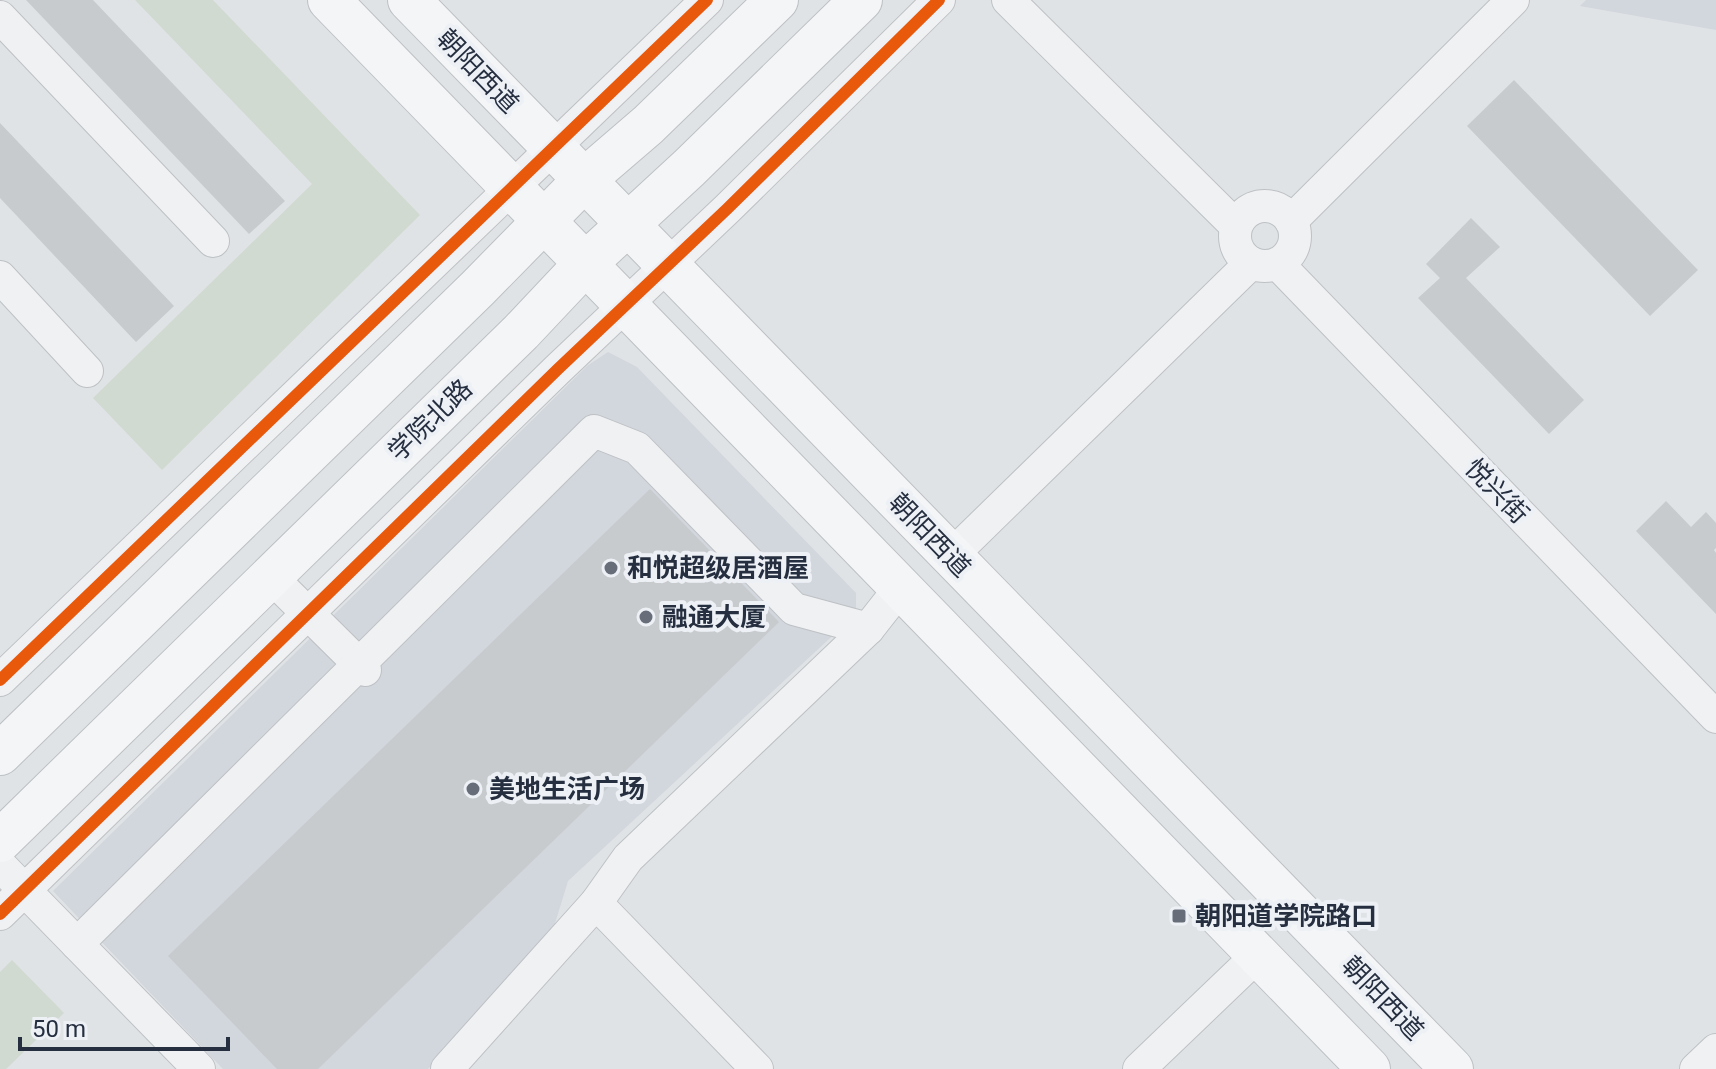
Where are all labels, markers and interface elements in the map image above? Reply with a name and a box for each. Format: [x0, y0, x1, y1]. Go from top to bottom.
street label: 朝阳西道 [431, 23, 525, 119]
street label: 学院北路 [382, 373, 478, 467]
street label: 悦兴街 [1459, 453, 1535, 529]
street label: 朝阳西道 [883, 487, 977, 583]
place label: 和悦超级居酒屋 [627, 553, 809, 583]
marker: 和悦超级居酒屋 [602, 559, 620, 577]
place label: 融通大厦 [662, 602, 766, 632]
marker: 融通大厦 [637, 608, 655, 626]
place label: 美地生活广场 [489, 774, 645, 804]
marker: 美地生活广场 [464, 780, 482, 798]
place label: 朝阳道学院路口 [1195, 901, 1377, 931]
marker: 朝阳道学院路口 [1170, 907, 1188, 925]
street label: 朝阳西道 [1336, 950, 1430, 1046]
scale bar [20, 1001, 228, 1051]
text: 50 m [32, 1015, 86, 1043]

